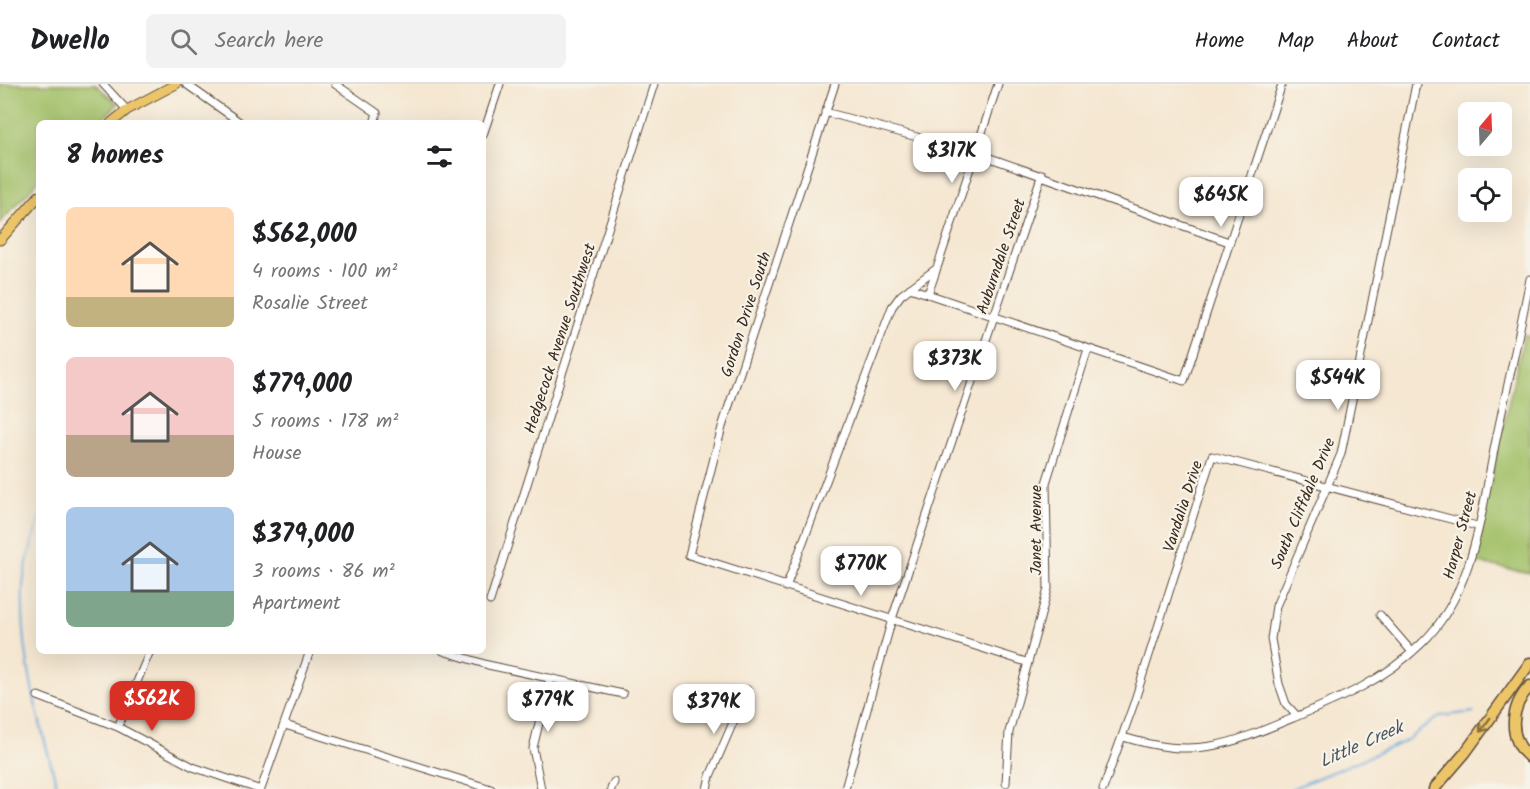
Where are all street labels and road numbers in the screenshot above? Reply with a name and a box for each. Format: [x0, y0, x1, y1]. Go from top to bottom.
street label: Auburndale Street [970, 194, 1033, 318]
street label: Hedgecock Avenue Southwest [518, 239, 603, 437]
street label: Gordon Drive South [714, 249, 778, 380]
street label: South Cliffdale Drive [1264, 434, 1342, 573]
street label: Vandalia Drive [1157, 457, 1210, 556]
street label: Janet Avenue [1024, 485, 1049, 575]
street label: Harper Street [1437, 488, 1484, 582]

